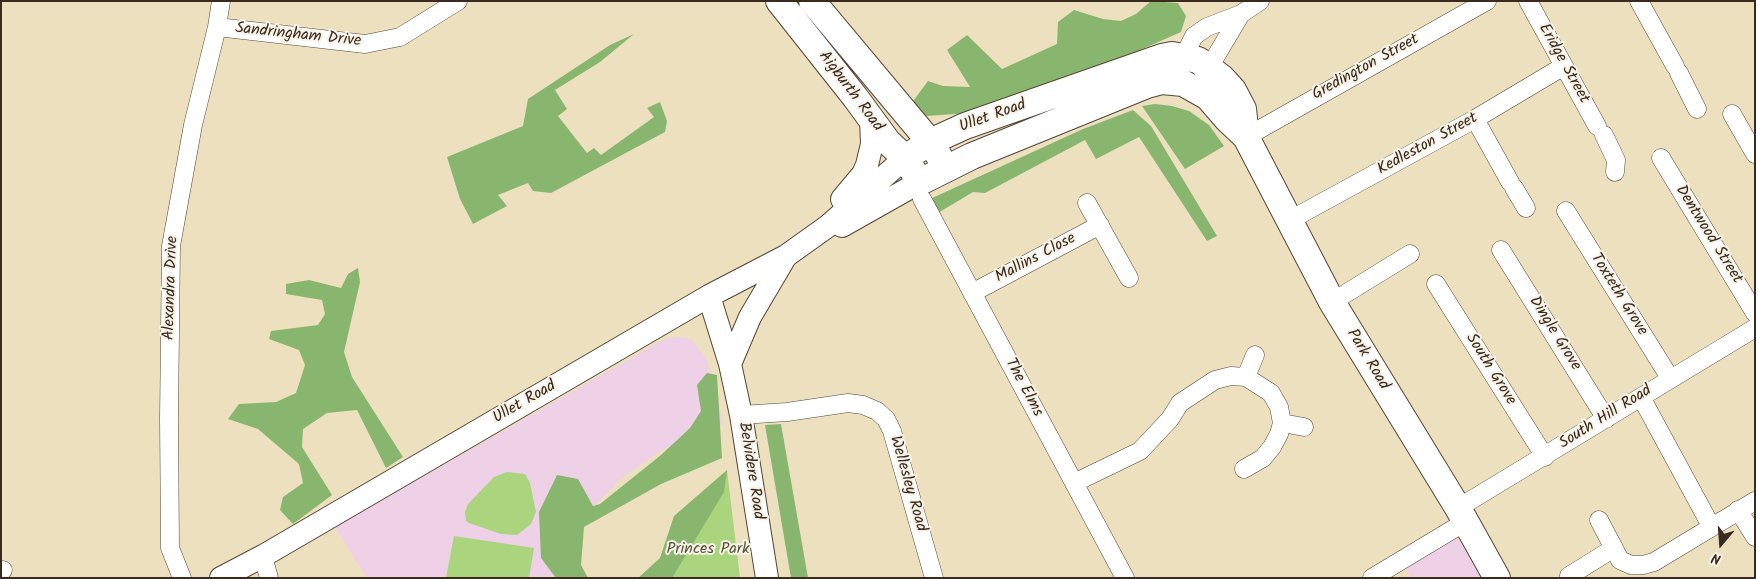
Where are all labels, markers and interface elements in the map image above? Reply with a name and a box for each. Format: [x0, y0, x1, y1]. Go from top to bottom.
street label: Sandringham Drive [234, 20, 362, 52]
street label: Eridge Street [1533, 21, 1593, 107]
street label: Gredington Street [1309, 31, 1423, 105]
street label: Aigburth Road [814, 48, 886, 136]
street label: Ullet Road [957, 96, 1029, 138]
street label: Kedleston Street [1375, 110, 1481, 180]
street label: Dentwood Street [1670, 182, 1746, 288]
street label: Mallins Close [993, 230, 1079, 288]
street label: Alexandra Drive [161, 236, 183, 340]
street label: Toxteth Grove [1585, 250, 1651, 340]
street label: Dingle Grove [1524, 293, 1584, 375]
street label: Park Road [1341, 326, 1393, 394]
street label: South Grove [1460, 331, 1520, 409]
street label: The Elms [1000, 355, 1046, 421]
street label: Ullet Road [490, 377, 560, 429]
street label: South Hill Road [1556, 382, 1656, 454]
street label: Belvidere Road [733, 421, 767, 521]
street label: Wellesley Road [884, 434, 930, 534]
north arrow [1696, 519, 1746, 569]
park label: Princes Park [667, 540, 749, 560]
text: N [1709, 546, 1724, 570]

